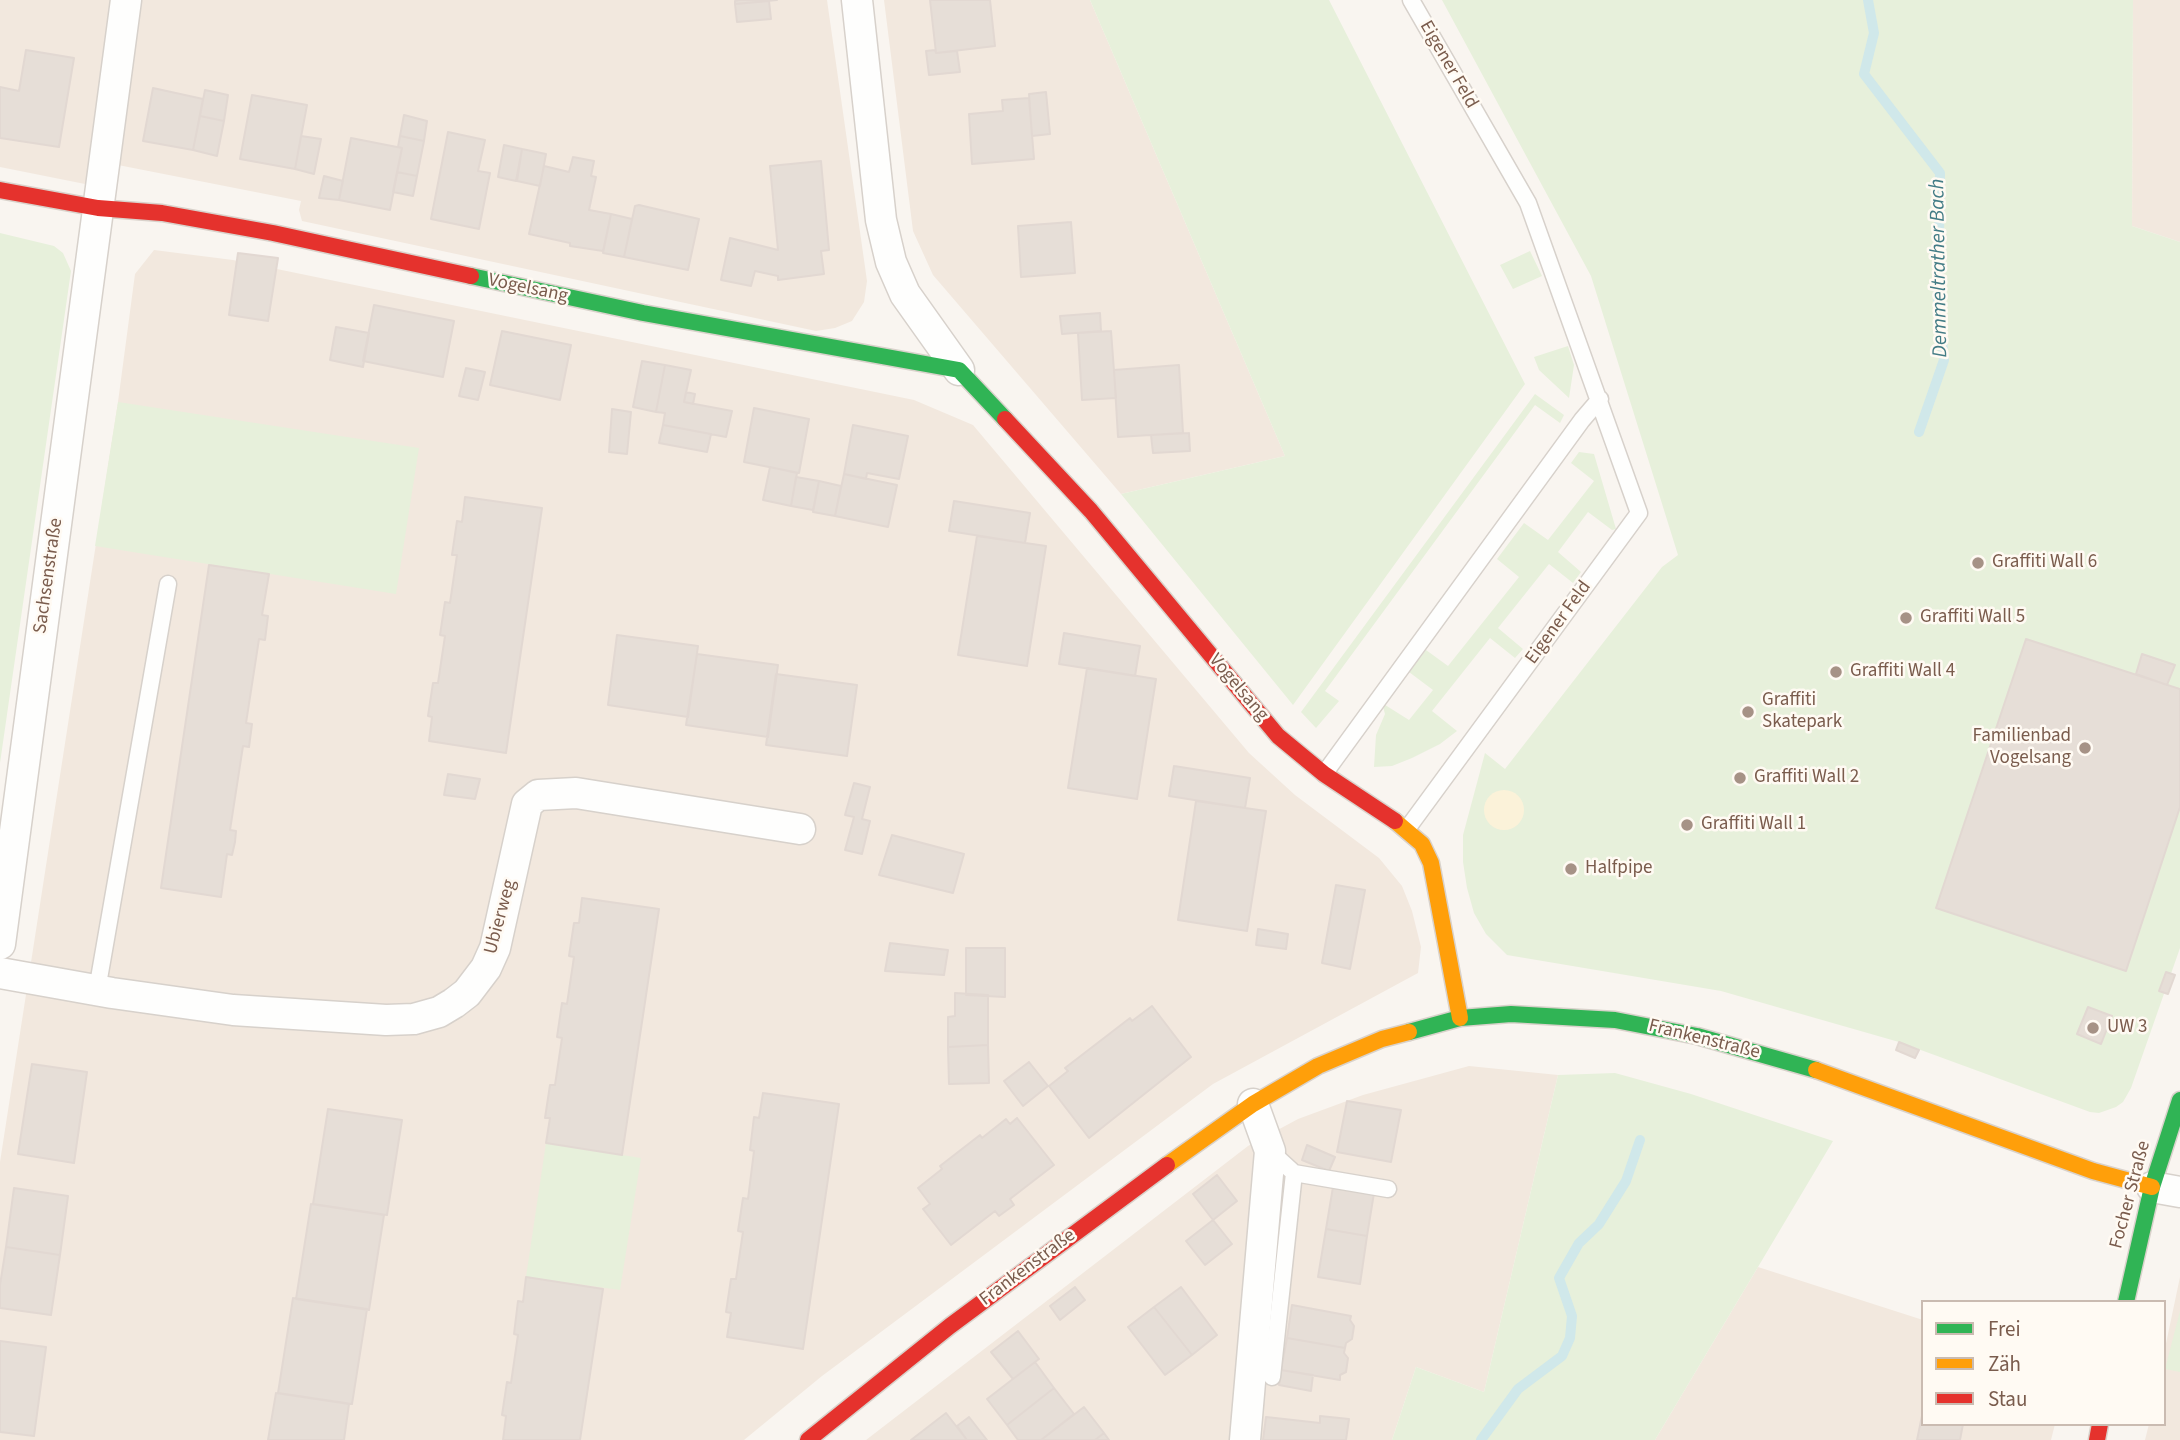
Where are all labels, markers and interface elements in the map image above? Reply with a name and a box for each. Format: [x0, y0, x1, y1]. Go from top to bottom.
street label: Eigener Feld [1414, 17, 1482, 113]
water label: Demmeltrather Bach [1926, 178, 1954, 358]
street label: Vogelsang [486, 269, 570, 309]
street label: Sachsenstraße [30, 517, 68, 635]
place label: Graffiti Wall 6 [1992, 552, 2097, 574]
marker: Graffiti Wall 6 [1970, 555, 1986, 571]
street label: Eigener Feld [1521, 577, 1597, 669]
place label: Graffiti Wall 5 [1920, 607, 2025, 629]
marker: Graffiti Wall 5 [1898, 610, 1914, 626]
street label: Vogelsang [1203, 650, 1273, 726]
place label: Graffiti Wall 4 [1850, 661, 1955, 683]
marker: Graffiti Wall 4 [1828, 664, 1844, 680]
place label: Graffiti Skatepark [1762, 690, 1842, 734]
marker: Graffiti Skatepark [1740, 704, 1756, 720]
place label: Familienbad Vogelsang [1973, 726, 2071, 770]
marker: Familienbad Vogelsang [2077, 740, 2093, 756]
place label: Graffiti Wall 2 [1754, 767, 1859, 789]
marker: Graffiti Wall 2 [1732, 770, 1748, 786]
place label: Graffiti Wall 1 [1701, 814, 1806, 836]
marker: Graffiti Wall 1 [1679, 817, 1695, 833]
place label: Halfpipe [1585, 858, 1653, 880]
marker: Halfpipe [1563, 861, 1579, 877]
street label: Ubierweg [480, 877, 522, 957]
street label: Frankenstraße [1646, 1015, 1762, 1065]
place label: UW 3 [2107, 1017, 2147, 1039]
marker: UW 3 [2085, 1020, 2101, 1036]
street label: Focher Straße [2106, 1139, 2156, 1251]
street label: Frankenstraße [976, 1225, 1080, 1311]
legend [1921, 1300, 2166, 1426]
text: Frei [1988, 1314, 2021, 1344]
text: Zäh [1988, 1349, 2021, 1379]
text: Stau [1988, 1384, 2027, 1414]

